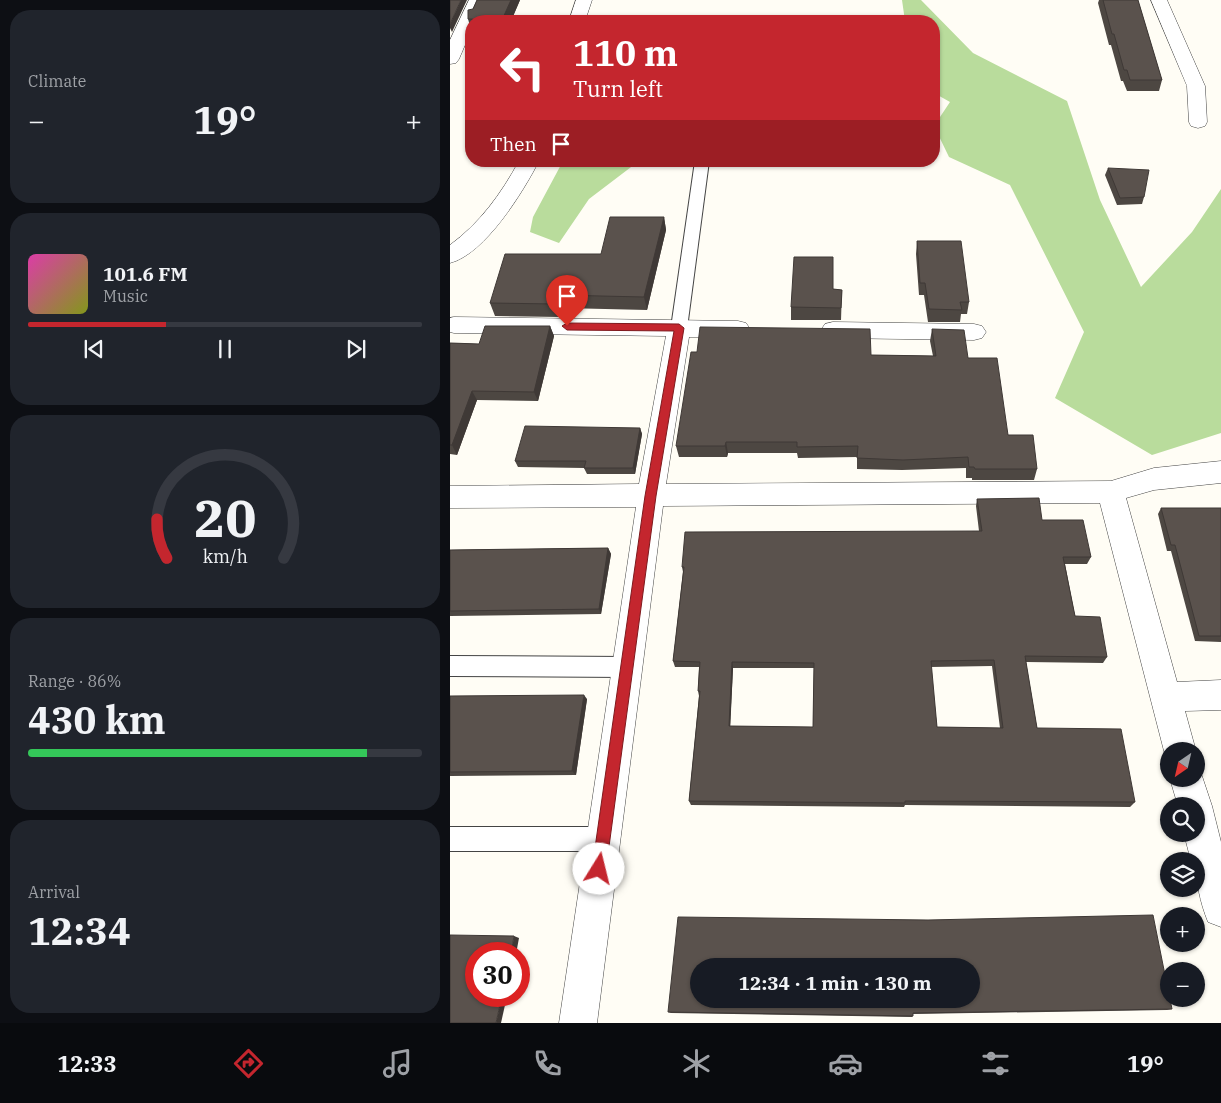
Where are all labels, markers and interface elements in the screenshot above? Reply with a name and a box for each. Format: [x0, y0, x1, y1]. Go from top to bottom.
text: 110 m [573, 30, 678, 76]
icon: left [490, 35, 555, 100]
text: Climate [28, 71, 86, 91]
text: Turn left [573, 74, 663, 103]
text: 19° [193, 95, 257, 144]
text: − [28, 102, 45, 139]
text: + [405, 102, 422, 139]
icon: arrive [547, 130, 575, 158]
text: Then [490, 132, 537, 156]
text: 101.6 FM [103, 262, 188, 286]
pin [546, 275, 588, 326]
icon: arrive [553, 282, 581, 310]
text: Music [103, 286, 148, 306]
icon: previous [80, 335, 108, 363]
icon: pause [211, 335, 239, 363]
icon: next [342, 335, 370, 363]
text: 20 [194, 484, 256, 551]
text: km/h [202, 545, 248, 568]
text: Range · 86% [28, 671, 121, 691]
text: 430 km [28, 695, 166, 744]
north arrow [1160, 742, 1205, 788]
map controls [1160, 742, 1205, 1007]
button: search [1160, 797, 1205, 842]
position arrow [572, 842, 624, 894]
button: layers [1160, 852, 1205, 897]
text: Arrival [28, 882, 80, 902]
text: 12:34 [28, 906, 131, 955]
button: + [1160, 907, 1205, 952]
speed limit sign: 30 [465, 942, 530, 1007]
button: − [1160, 962, 1205, 1007]
text: 12:34 · 1 min · 130 m [739, 971, 931, 995]
icon: directions [231, 1046, 266, 1081]
icon: music [380, 1046, 415, 1081]
icon: phone [530, 1046, 565, 1081]
icon: climate [679, 1046, 714, 1081]
icon: car [828, 1046, 863, 1081]
icon: filters [978, 1046, 1013, 1081]
text: 12:33 [57, 1049, 117, 1078]
text: 19° [1127, 1049, 1164, 1078]

